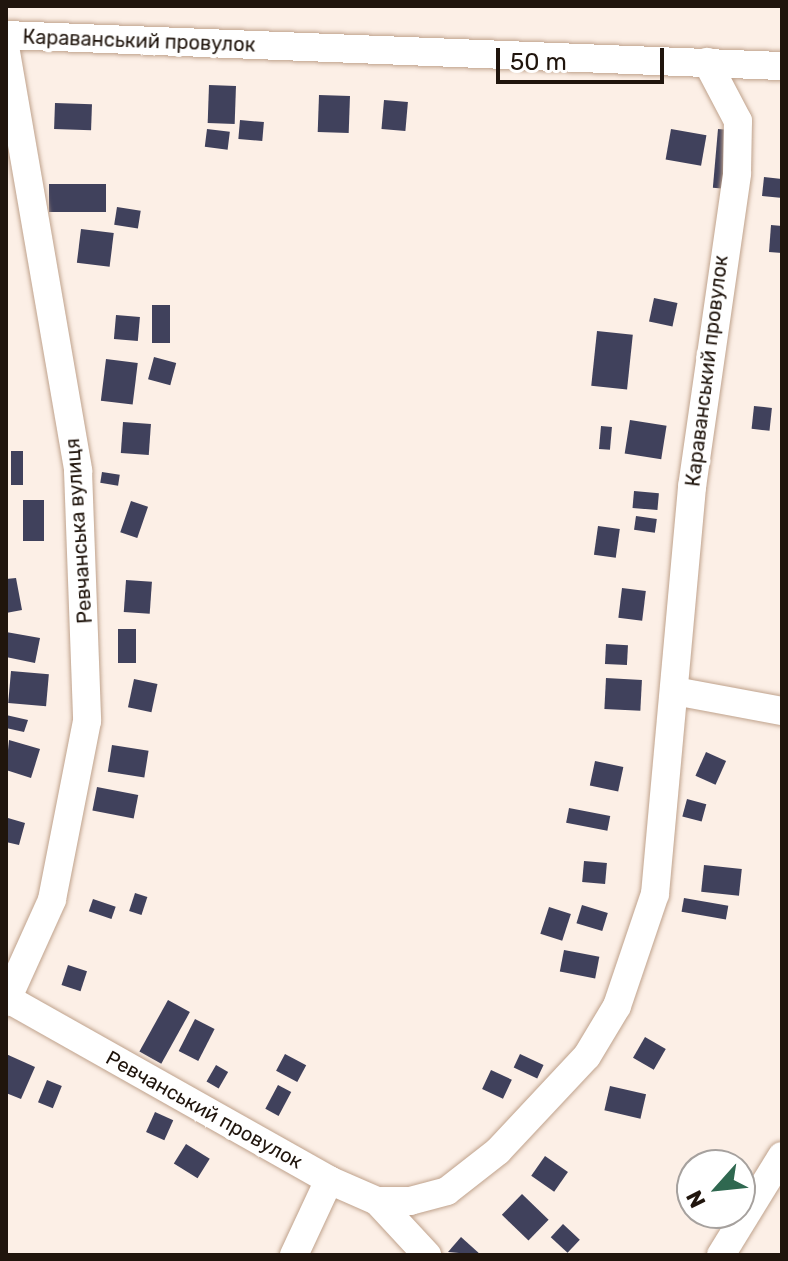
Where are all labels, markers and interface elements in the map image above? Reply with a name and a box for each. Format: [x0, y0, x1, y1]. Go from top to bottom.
street label: Караванський провулок [22, 25, 256, 57]
scale bar [500, 32, 668, 82]
text: 50 m [510, 48, 567, 76]
street label: Караванський провулок [681, 254, 733, 488]
street label: Ревчанська вулиця [61, 437, 97, 625]
street label: Ревчанський провулок [101, 1046, 307, 1174]
north arrow [676, 1149, 756, 1229]
text: N [680, 1186, 712, 1212]

